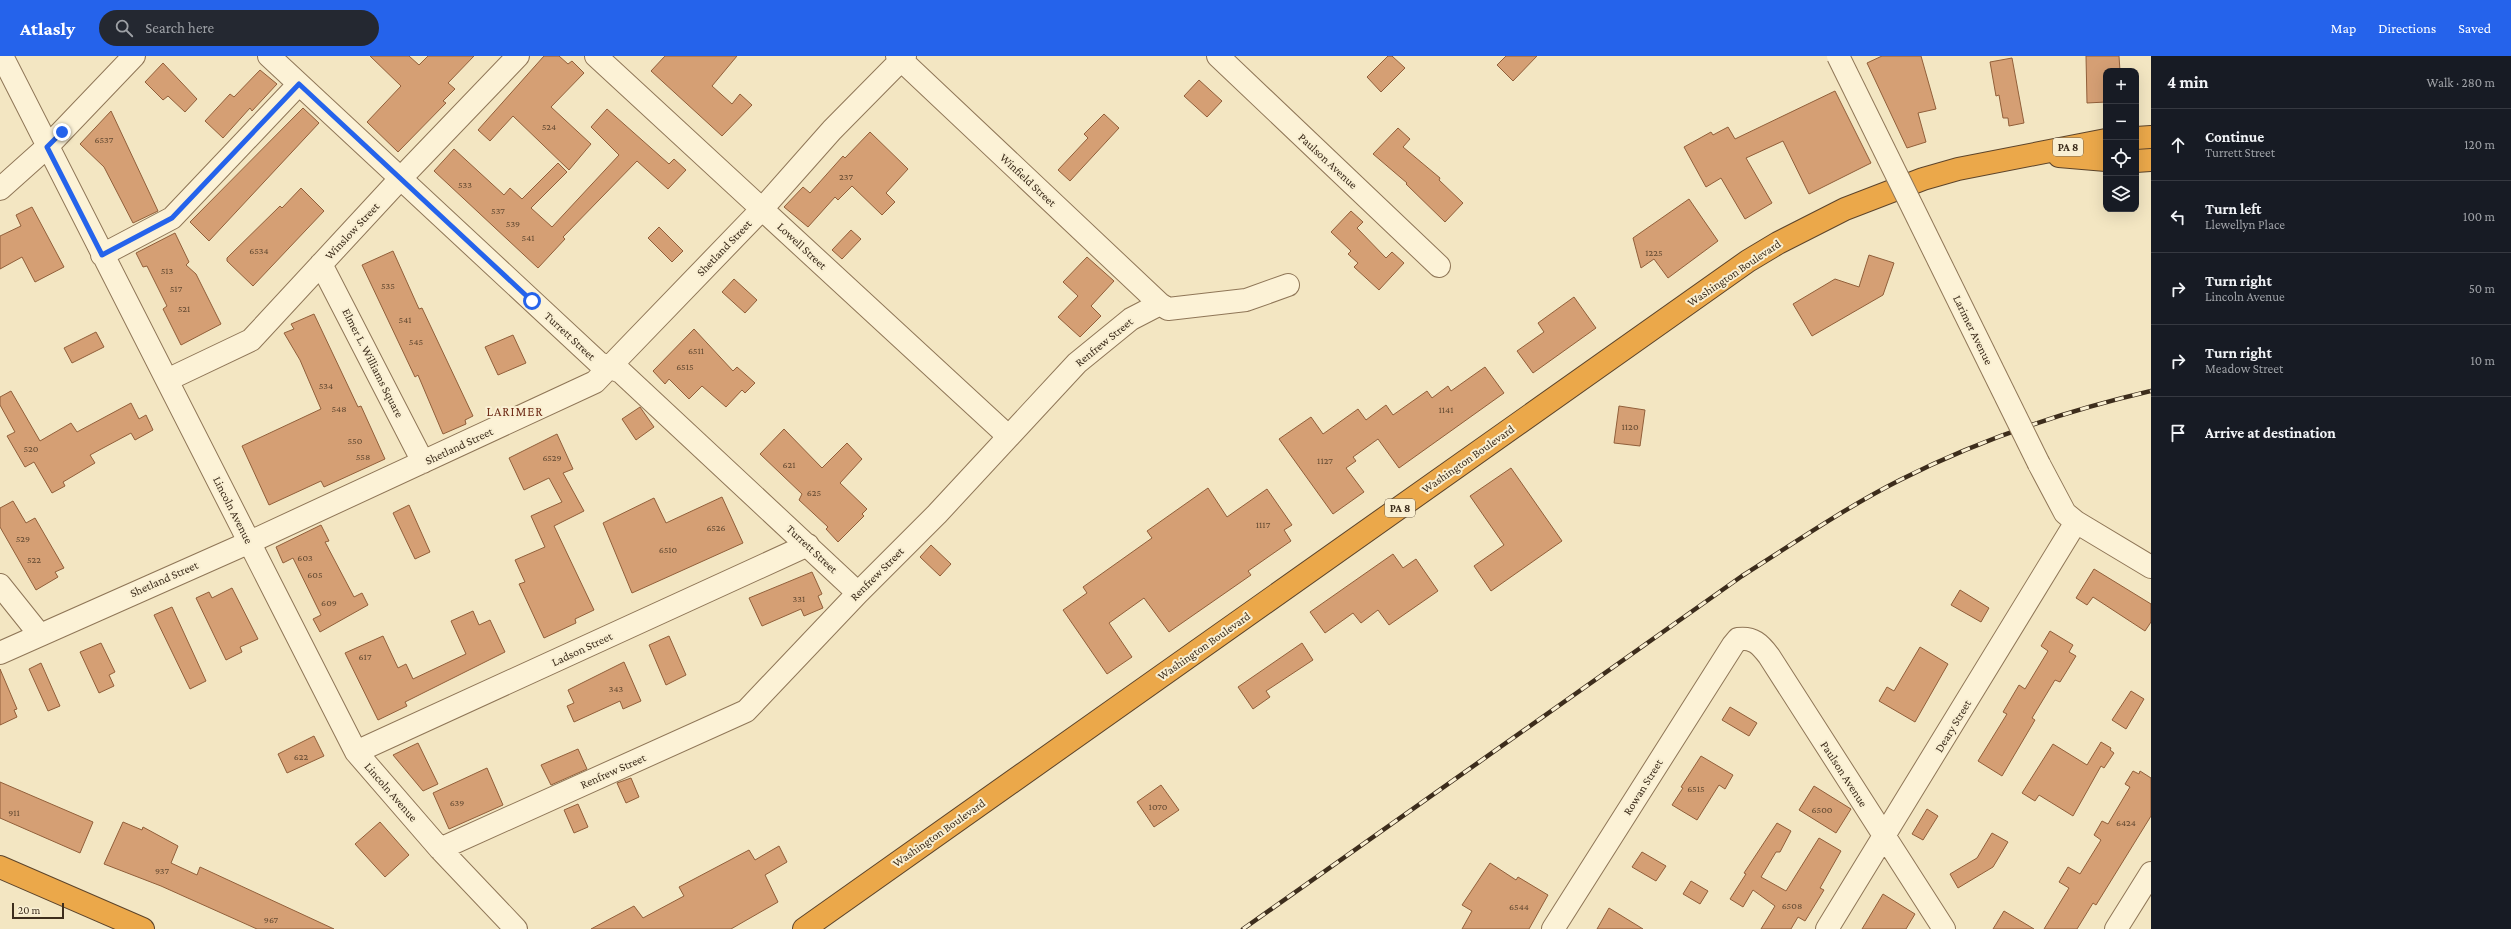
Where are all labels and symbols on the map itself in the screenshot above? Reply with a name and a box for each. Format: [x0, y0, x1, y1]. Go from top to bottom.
house number: 524 [542, 121, 556, 132]
route end [53, 123, 71, 141]
street label: Paulson Avenue [1296, 130, 1360, 192]
house number: 6537 [95, 134, 114, 145]
road number: PA 8 [2053, 138, 2083, 156]
street label: Winfield Street [997, 150, 1060, 210]
house number: 237 [839, 171, 853, 182]
house number: 533 [458, 179, 472, 190]
street label: Winslow Street [322, 199, 383, 263]
house number: 537 [491, 205, 505, 216]
street label: Shetland Street [694, 216, 755, 279]
house number: 539 [506, 218, 520, 229]
street label: Lowell Street [774, 220, 830, 273]
house number: 541 [521, 232, 535, 243]
street label: Washington Boulevard [1685, 236, 1784, 309]
house number: 6534 [249, 245, 269, 256]
house number: 1225 [1645, 247, 1663, 258]
house number: 513 [161, 265, 174, 276]
house number: 535 [381, 280, 395, 291]
house number: 517 [170, 283, 183, 294]
route start [523, 292, 541, 310]
street label: Larimer Avenue [1950, 293, 1996, 367]
house number: 521 [178, 303, 190, 314]
street label: Elmer L. Williams Square [339, 306, 407, 420]
street label: Turrett Street [542, 309, 599, 364]
house number: 541 [398, 314, 412, 325]
street label: Renfrew Street [1072, 314, 1136, 370]
house number: 545 [409, 336, 424, 347]
house number: 6511 [688, 345, 704, 356]
house number: 6515 [676, 361, 694, 372]
house number: 534 [319, 380, 333, 391]
house number: 548 [331, 403, 347, 414]
district label: LARIMER [486, 404, 544, 419]
house number: 1141 [1438, 404, 1454, 415]
street label: Washington Boulevard [1419, 421, 1518, 496]
house number: 1120 [1621, 421, 1639, 432]
street label: Shetland Street [423, 424, 496, 468]
house number: 550 [348, 435, 363, 446]
house number: 520 [24, 443, 39, 454]
house number: 558 [356, 451, 370, 462]
house number: 6529 [542, 452, 562, 463]
house number: 1127 [1317, 455, 1333, 466]
house number: 621 [783, 459, 795, 470]
street label: Lincoln Avenue [210, 474, 256, 546]
house number: 625 [807, 487, 821, 498]
road number: PA 8 [1385, 499, 1415, 517]
house number: 1117 [1256, 519, 1271, 530]
house number: 6526 [706, 522, 726, 533]
street label: Turrett Street [784, 522, 841, 577]
house number: 529 [16, 533, 30, 544]
street label: Renfrew Street [847, 543, 908, 604]
house number: 6510 [659, 544, 678, 555]
house number: 603 [297, 552, 313, 563]
house number: 522 [27, 554, 41, 565]
street label: Shetland Street [128, 557, 201, 600]
house number: 605 [307, 569, 323, 580]
house number: 331 [793, 593, 805, 604]
house number: 609 [321, 597, 337, 608]
street label: Washington Boulevard [1155, 608, 1254, 683]
street label: Ladson Street [549, 628, 615, 669]
house number: 617 [358, 651, 372, 662]
house number: 343 [609, 683, 623, 694]
street label: Deary Street [1932, 696, 1975, 755]
street label: Paulson Avenue [1818, 738, 1870, 810]
street label: Renfrew Street [578, 750, 649, 792]
house number: 622 [294, 751, 308, 762]
street label: Rowan Street [1620, 755, 1666, 818]
street label: Lincoln Avenue [362, 760, 420, 824]
house number: 6515 [1687, 783, 1705, 794]
street label: Washington Boulevard [890, 795, 989, 870]
house number: 639 [450, 797, 464, 808]
house number: 1070 [1149, 801, 1168, 812]
house number: 6500 [1812, 804, 1833, 815]
house number: 911 [8, 807, 20, 818]
house number: 6424 [2116, 817, 2136, 828]
house number: 937 [155, 865, 169, 876]
house number: 6508 [1782, 900, 1802, 911]
scale bar [12, 901, 64, 920]
house number: 6544 [1509, 901, 1529, 912]
house number: 967 [264, 914, 279, 925]

